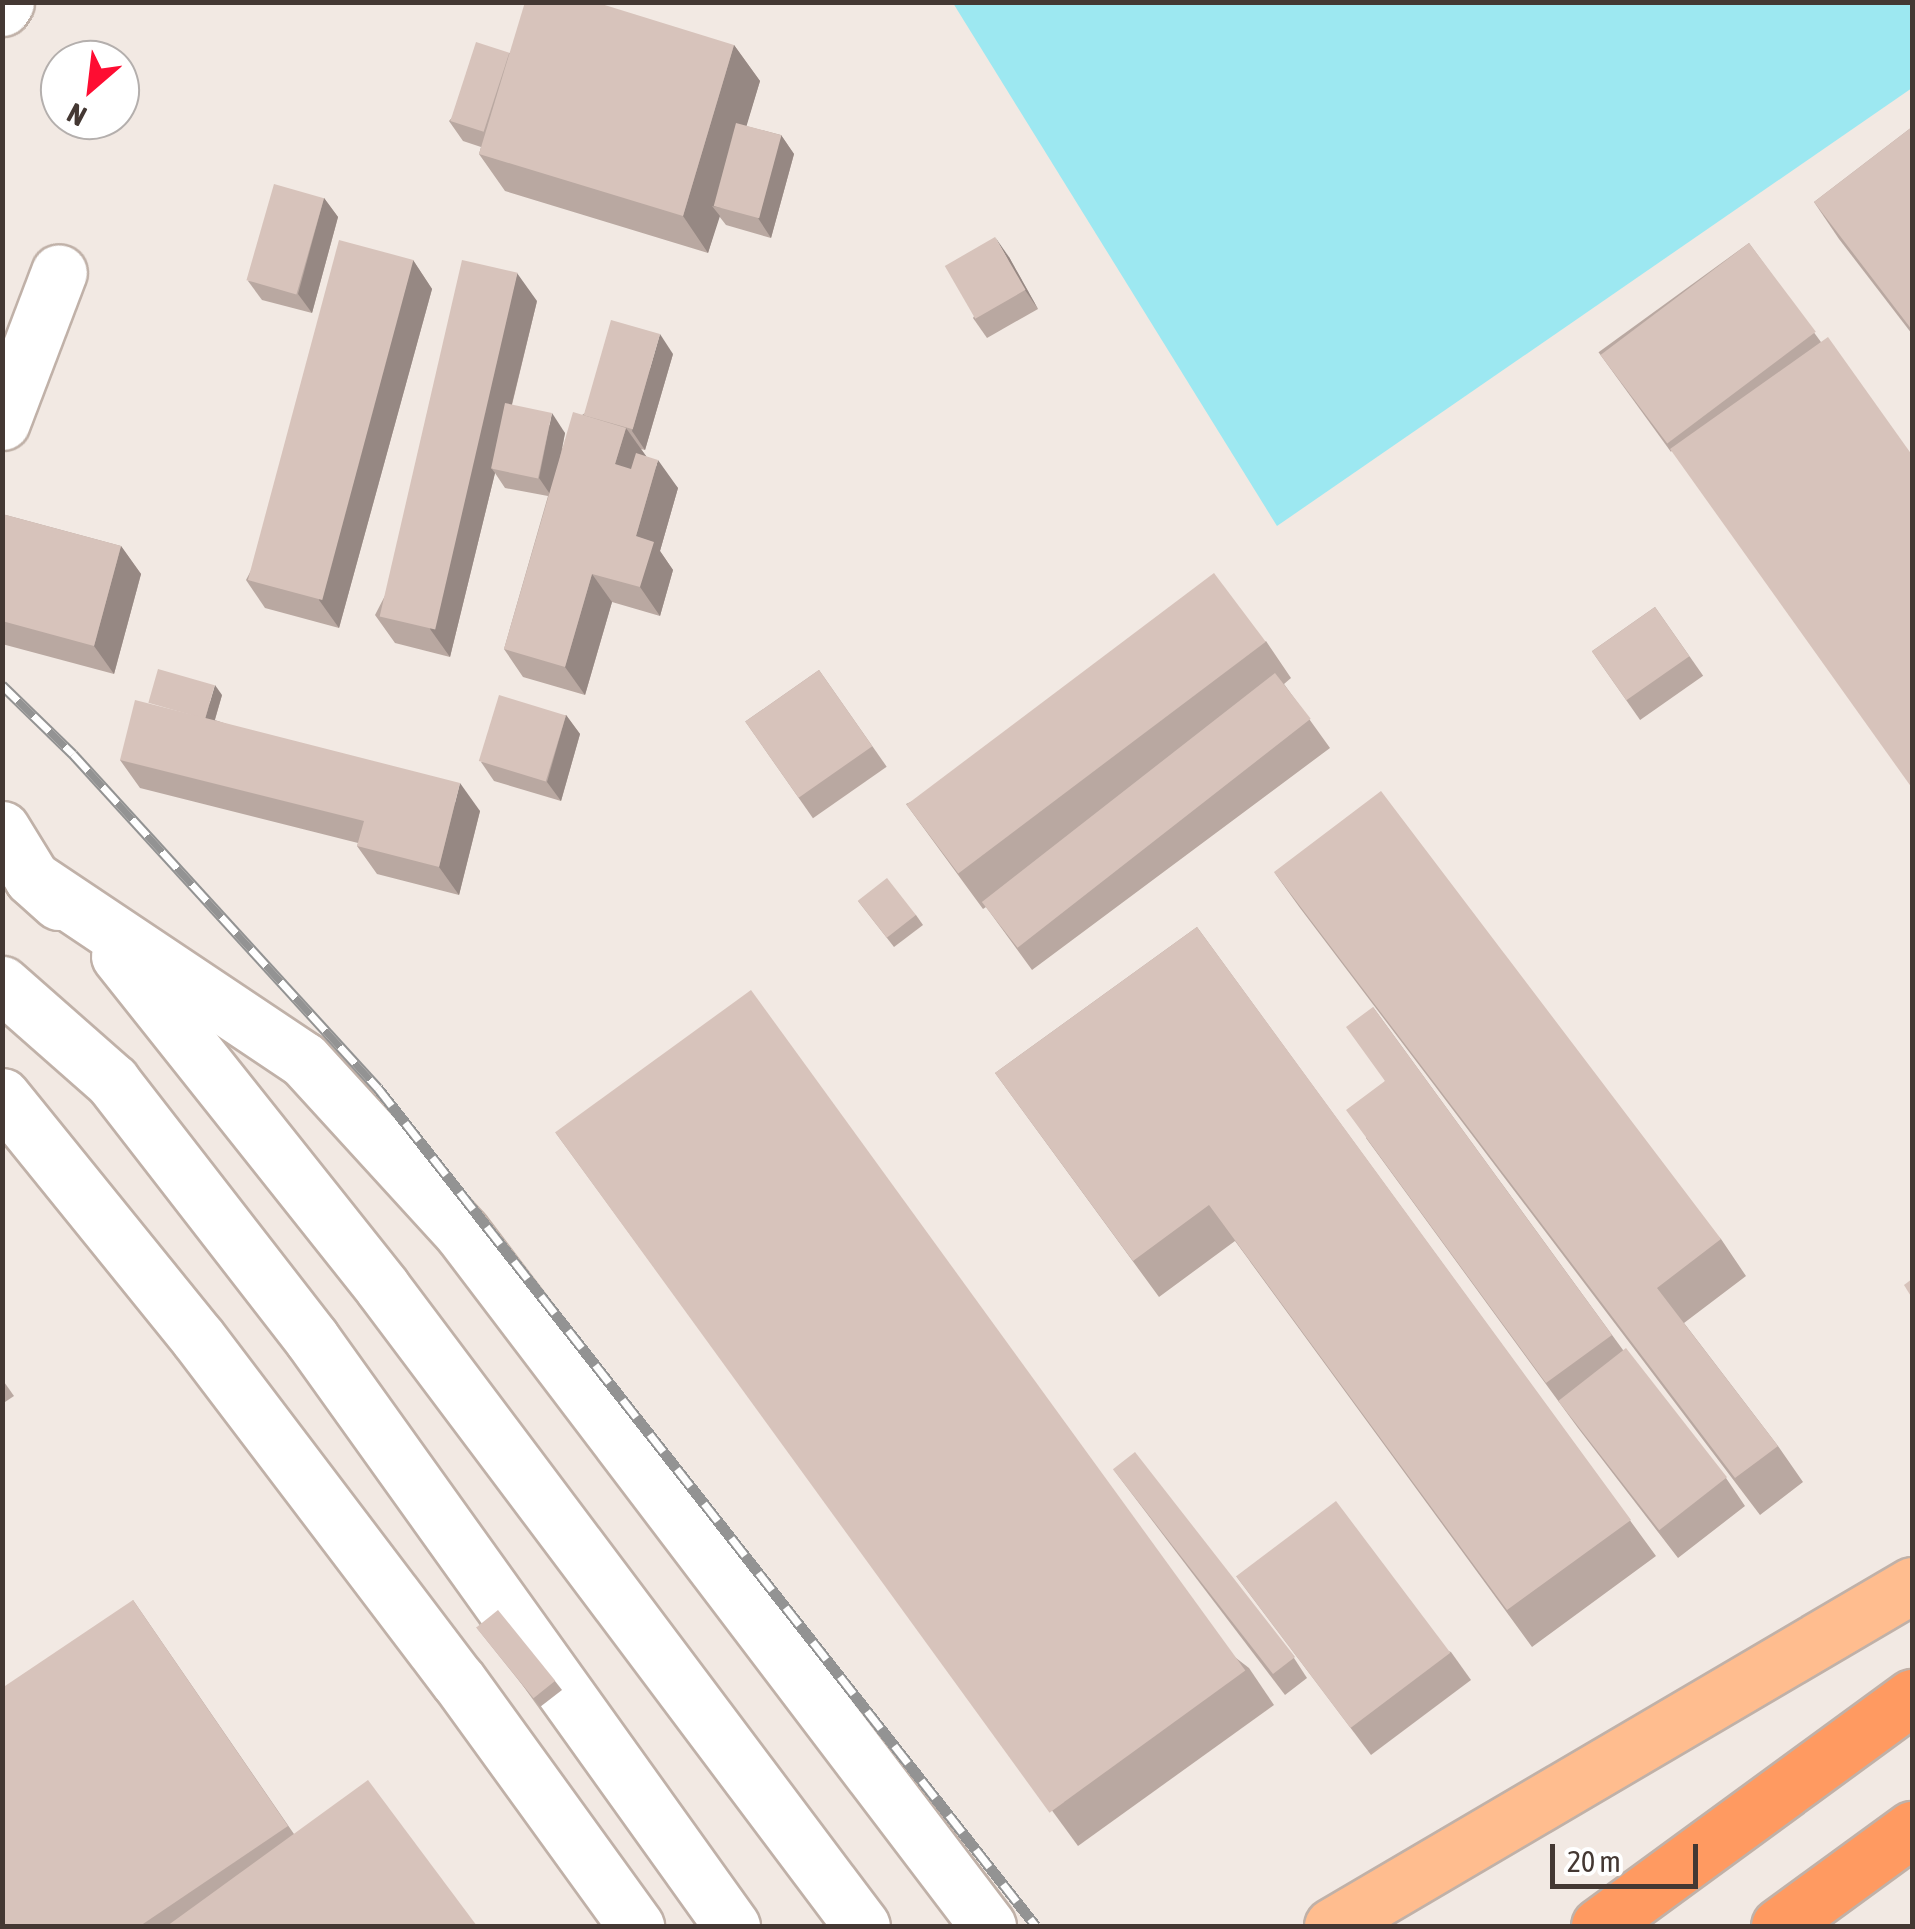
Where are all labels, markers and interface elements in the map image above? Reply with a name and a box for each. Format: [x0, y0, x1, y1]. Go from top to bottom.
north arrow [40, 40, 140, 140]
text: N [62, 97, 92, 133]
scale bar [1555, 1824, 1702, 1886]
text: 20 m [1567, 1844, 1621, 1878]

